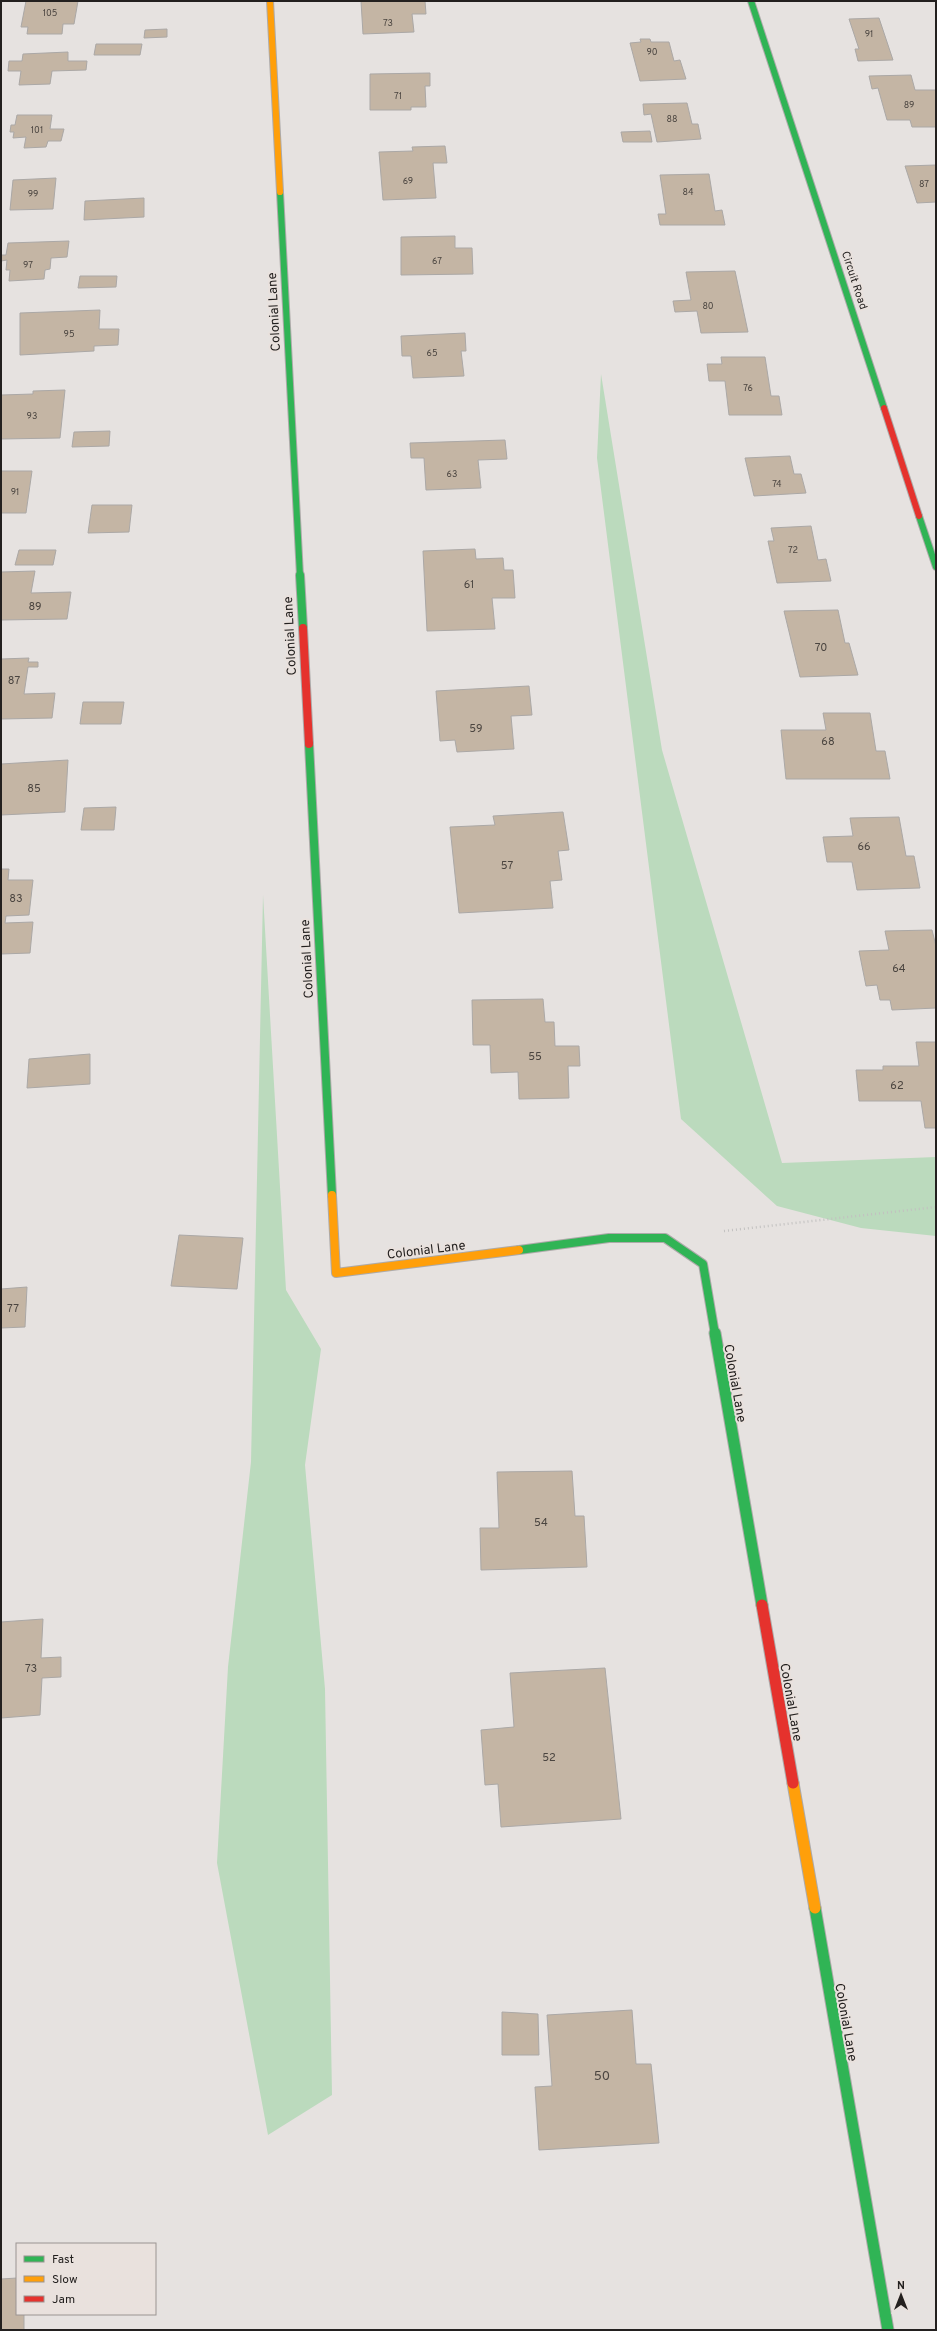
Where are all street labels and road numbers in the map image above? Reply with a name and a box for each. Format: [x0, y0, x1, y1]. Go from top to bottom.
street label: Circuit Road [838, 249, 870, 311]
street label: Colonial Lane [265, 272, 285, 352]
street label: Colonial Lane [281, 596, 301, 676]
street label: Colonial Lane [298, 919, 318, 999]
street label: Colonial Lane [386, 1238, 466, 1264]
street label: Colonial Lane [719, 1343, 749, 1424]
street label: Colonial Lane [775, 1662, 805, 1743]
street label: Colonial Lane [830, 1982, 860, 2063]

